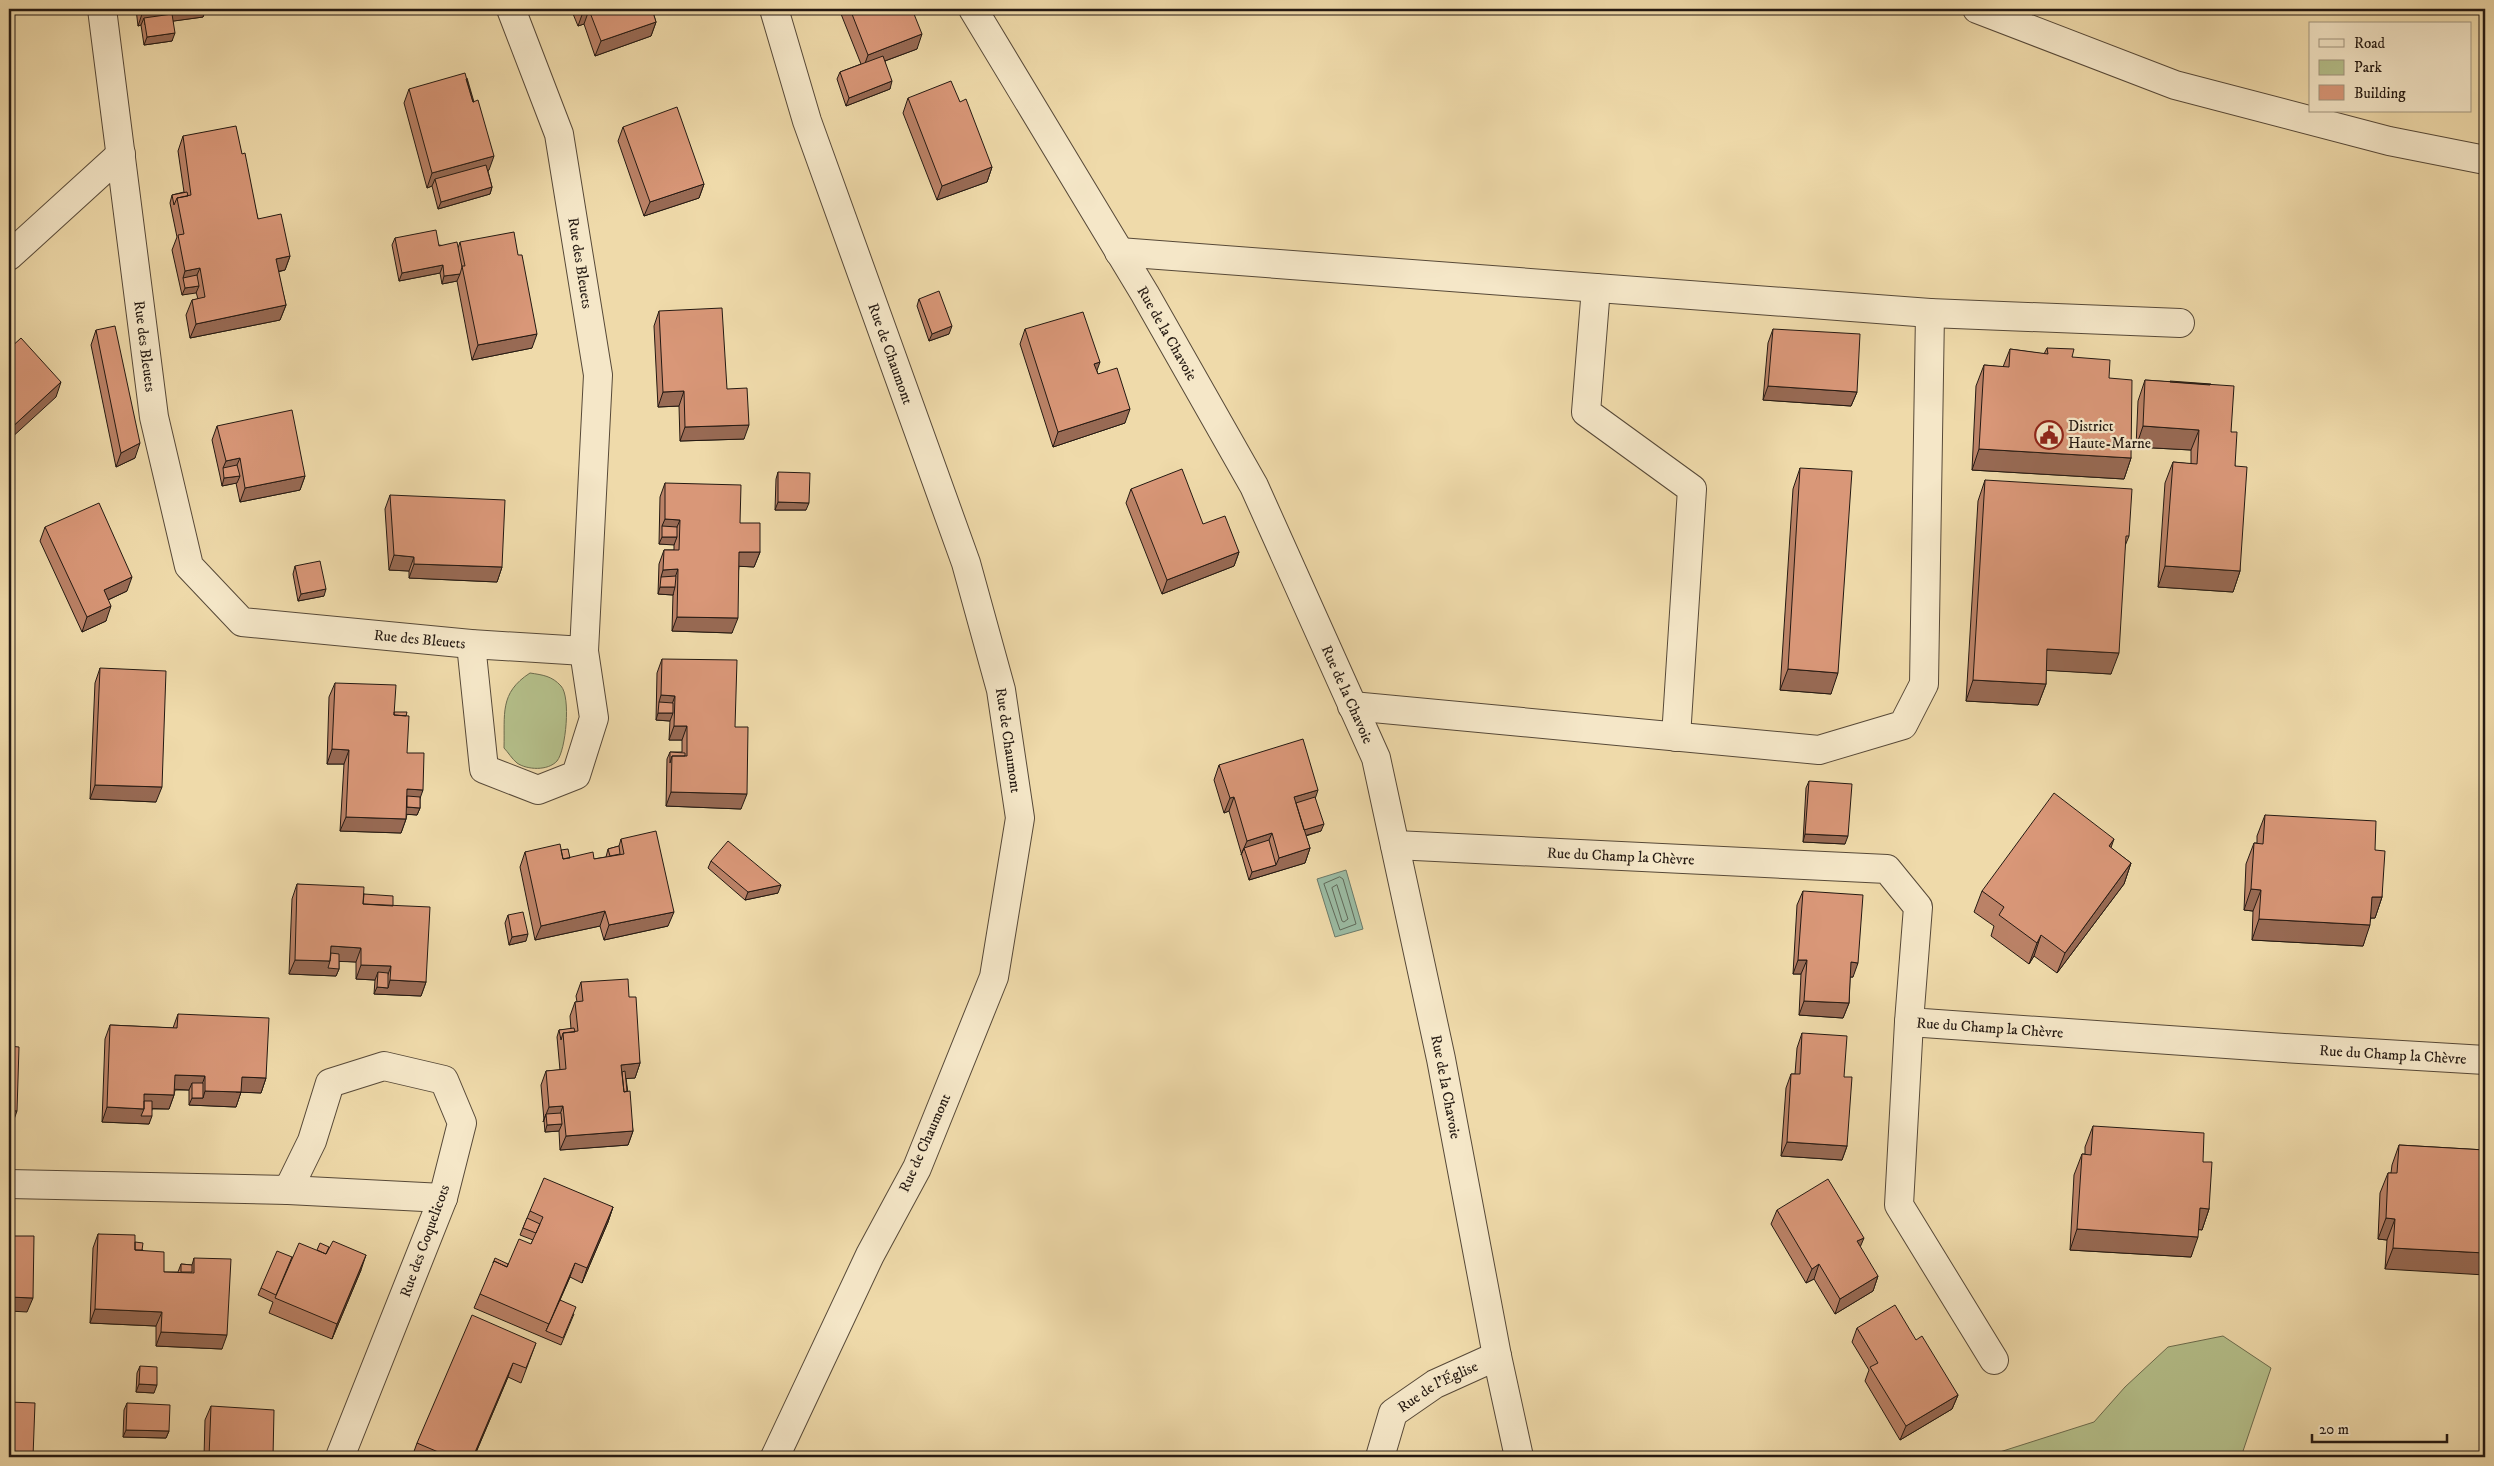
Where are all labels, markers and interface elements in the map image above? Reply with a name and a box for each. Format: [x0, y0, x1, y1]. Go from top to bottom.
legend [2309, 22, 2472, 112]
text: Road [2354, 34, 2386, 53]
text: Park [2354, 58, 2383, 77]
text: Building [2354, 84, 2406, 103]
street label: Rue des Bleuets [563, 216, 597, 310]
street label: Rue de la Chavoie [1133, 282, 1202, 384]
street label: Rue des Bleuets [130, 299, 160, 393]
street label: Rue de Chaumont [864, 300, 918, 407]
place label: District Haute-Marne [2068, 417, 2151, 453]
public building icon: District Haute-Marne [2034, 420, 2064, 450]
street label: Rue des Bleuets [373, 625, 466, 653]
street label: Rue de la Chavoie [1317, 642, 1378, 747]
street label: Rue de Chaumont [991, 686, 1026, 794]
street label: Rue du Champ la Chèvre [1547, 843, 1695, 869]
street label: Rue du Champ la Chèvre [1916, 1013, 2064, 1042]
street label: Rue de la Chavoie [1427, 1033, 1465, 1141]
street label: Rue du Champ la Chèvre [2319, 1041, 2467, 1068]
street label: Rue de Chaumont [895, 1090, 955, 1195]
street label: Rue des Coquelicots [396, 1182, 454, 1300]
street label: Rue de l'Église [1394, 1356, 1481, 1417]
scale bar [2312, 1411, 2446, 1443]
text: 20 m [2319, 1420, 2349, 1439]

